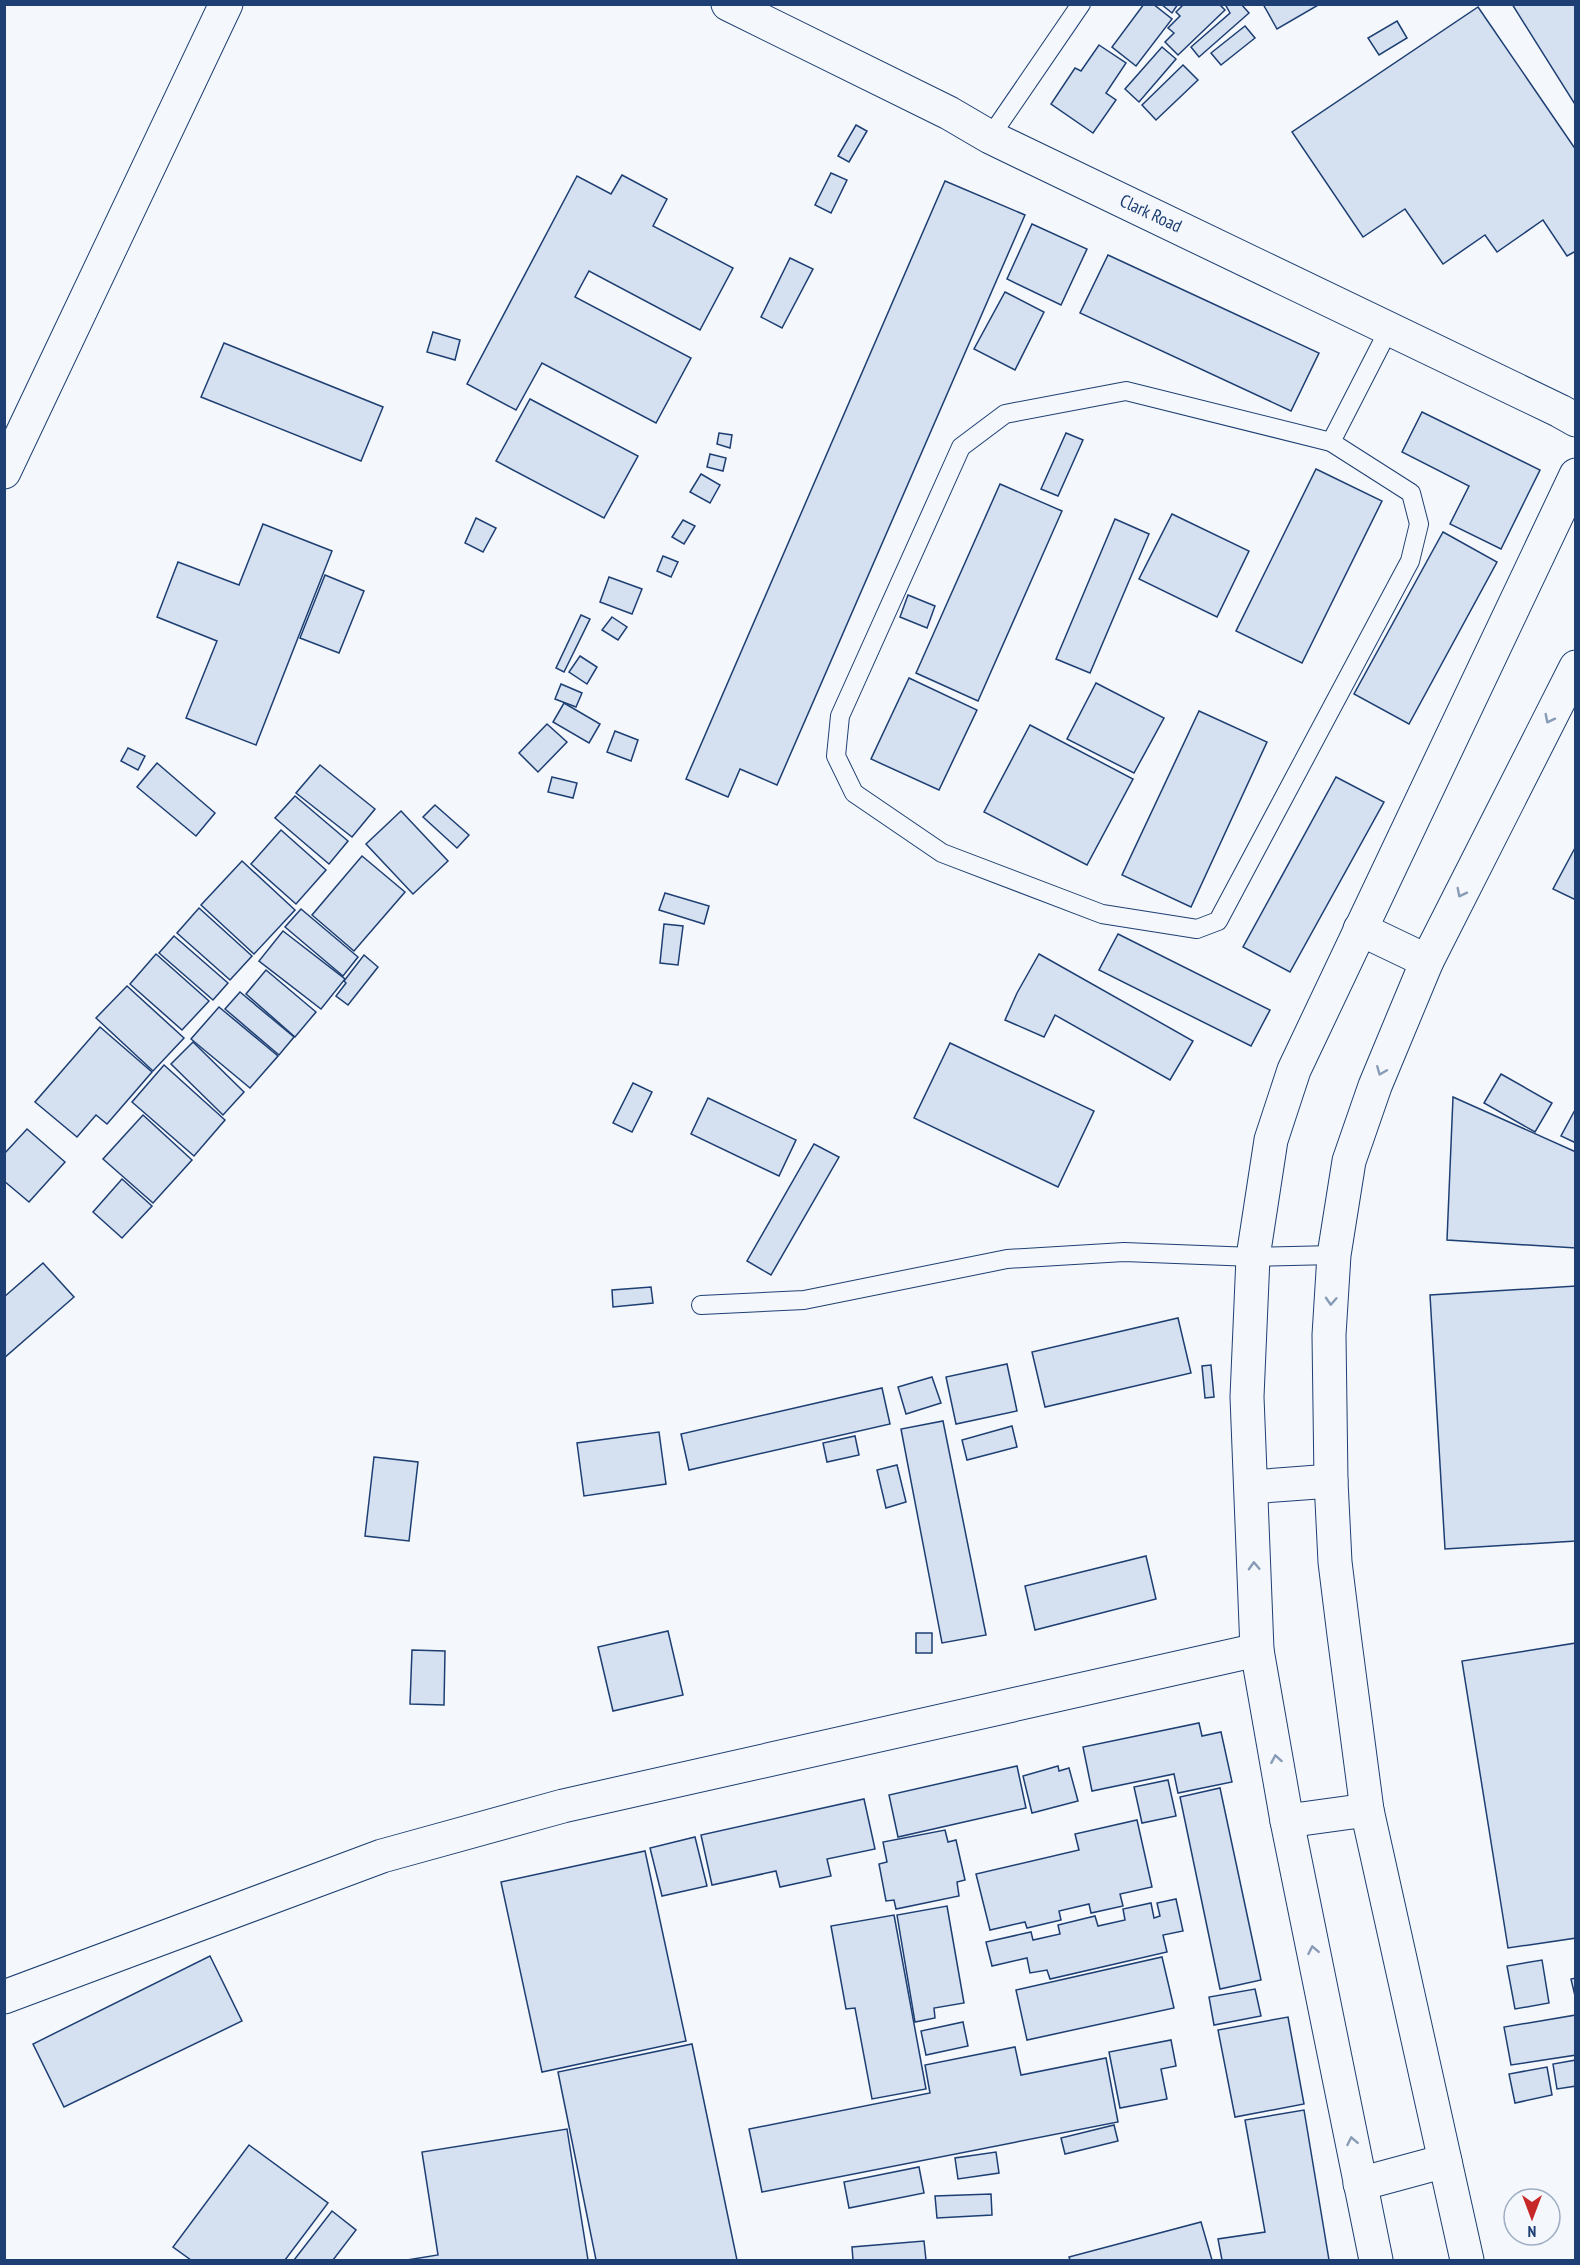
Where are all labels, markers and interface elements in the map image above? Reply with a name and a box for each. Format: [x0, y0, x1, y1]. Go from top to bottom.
street label: Clark Road [1116, 189, 1186, 237]
one-way arrow [1545, 713, 1556, 724]
one-way arrow [1457, 887, 1468, 898]
one-way arrow [1376, 1065, 1388, 1076]
one-way arrow [1325, 1297, 1338, 1306]
one-way arrow [1248, 1561, 1260, 1570]
one-way arrow [1270, 1754, 1283, 1764]
one-way arrow [1307, 1946, 1320, 1956]
one-way arrow [1346, 2137, 1359, 2147]
north arrow [1502, 2187, 1562, 2247]
text: N [1528, 2222, 1536, 2242]

